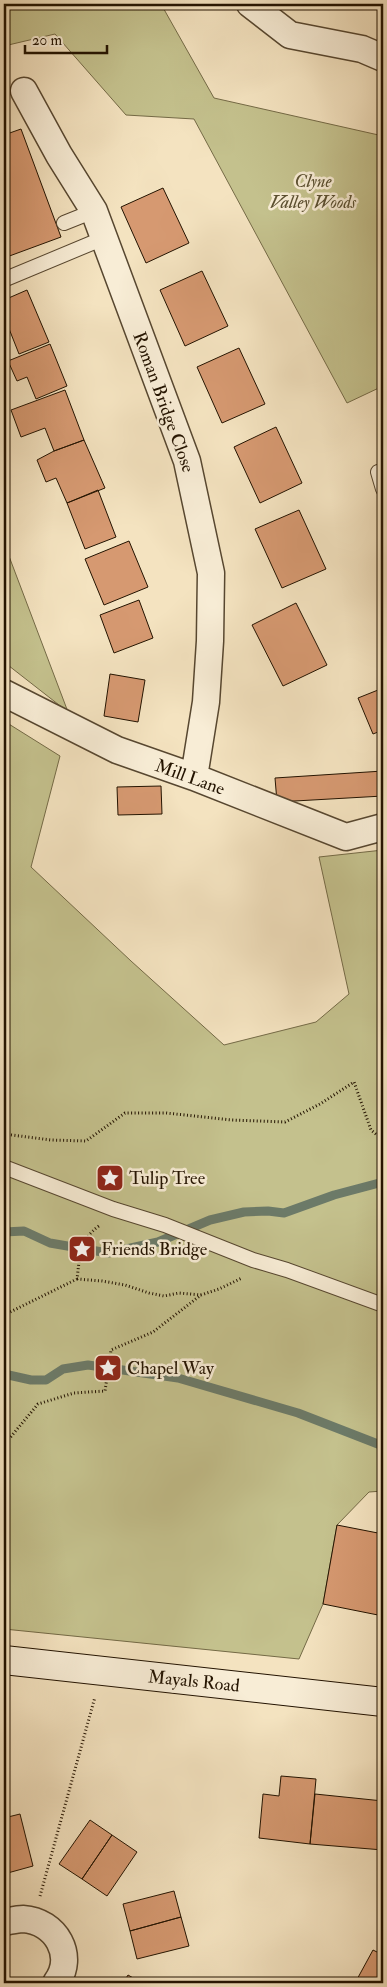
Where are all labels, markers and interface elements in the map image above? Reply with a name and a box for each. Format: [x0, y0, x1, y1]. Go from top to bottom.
scale bar [25, 22, 108, 54]
text: 20 m [32, 31, 62, 50]
park label: Clyne Valley Woods [270, 170, 357, 214]
street label: Roman Bridge Close [127, 329, 200, 476]
street label: Mill Lane [152, 754, 228, 801]
place icon: Tulip Tree [95, 1163, 125, 1193]
place label: Tulip Tree [129, 1167, 206, 1190]
place icon: Friends Bridge [67, 1234, 97, 1264]
place label: Friends Bridge [101, 1238, 208, 1261]
place icon: Chapel Way [93, 1353, 123, 1383]
place label: Chapel Way [127, 1357, 215, 1380]
street label: Mayals Road [147, 1665, 241, 1698]

